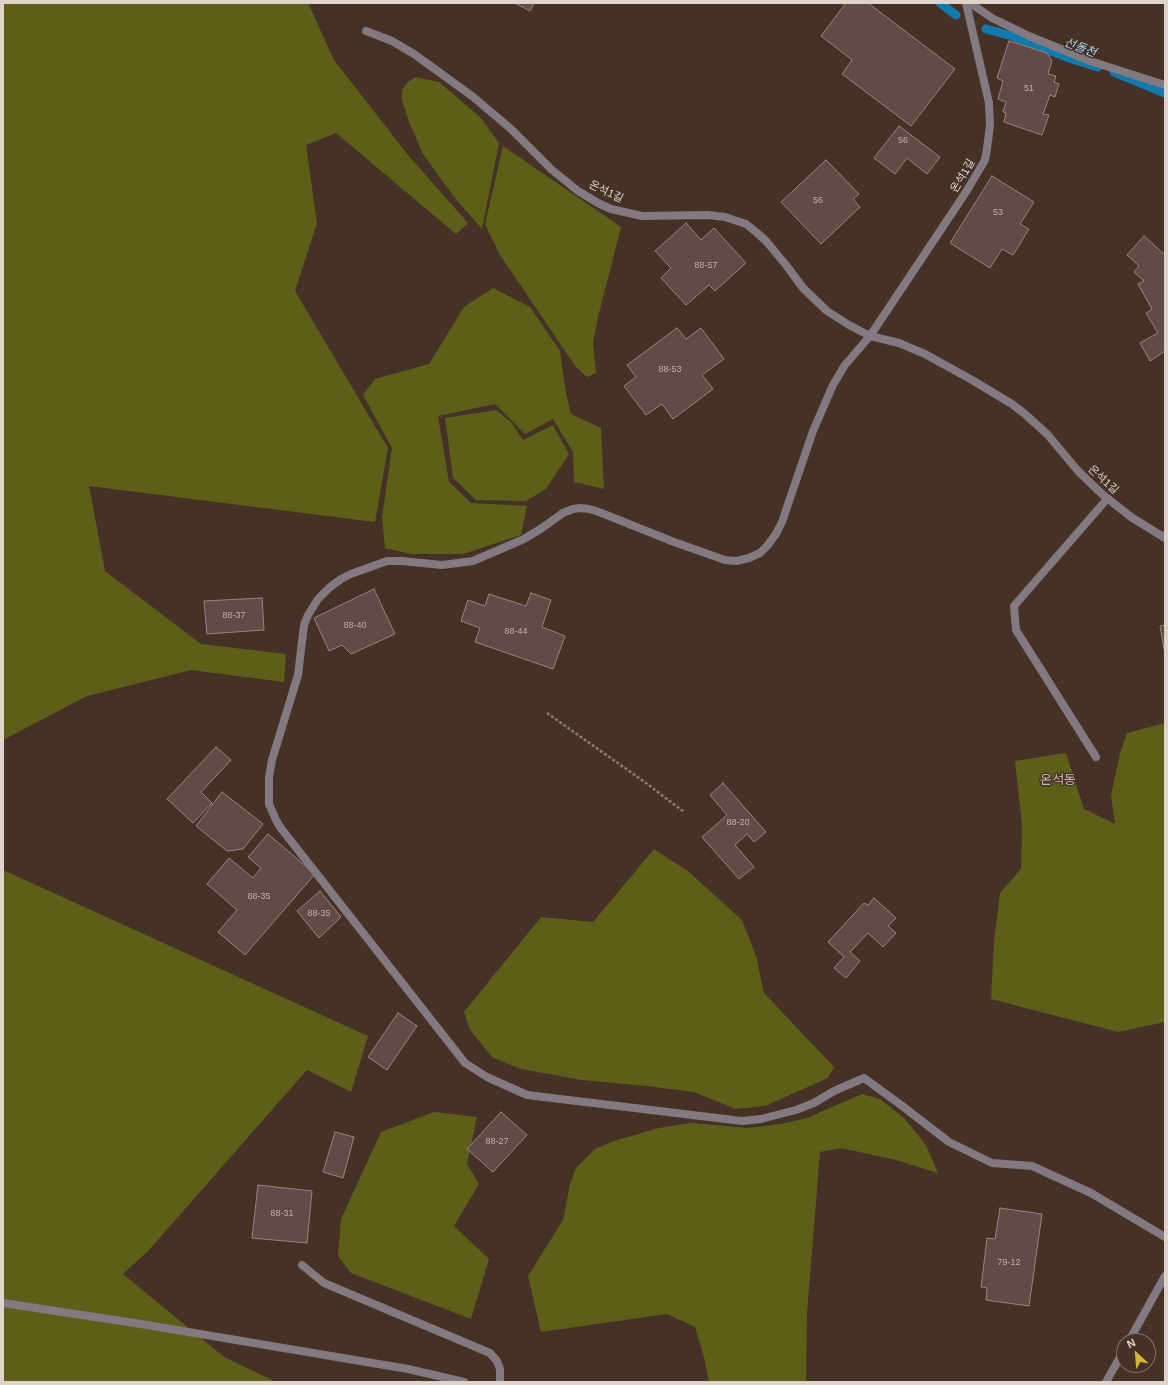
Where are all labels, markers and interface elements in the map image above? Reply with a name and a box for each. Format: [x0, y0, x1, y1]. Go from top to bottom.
water label: 선돌천 [1062, 35, 1098, 61]
house number: 51 [1024, 84, 1034, 94]
house number: 56 [898, 136, 908, 146]
street label: 온석1길 [948, 157, 978, 195]
street label: 온석1길 [587, 178, 625, 206]
house number: 56 [813, 196, 823, 206]
house number: 53 [993, 208, 1003, 218]
house number: 88-57 [694, 261, 718, 271]
house number: 88-53 [658, 365, 682, 375]
street label: 온석1길 [1085, 463, 1121, 497]
house number: 88-37 [222, 611, 246, 621]
house number: 88-40 [343, 621, 367, 631]
house number: 88-44 [504, 627, 528, 637]
district label: 온석동 [1040, 772, 1076, 788]
house number: 88-20 [726, 818, 750, 828]
house number: 88-35 [247, 892, 271, 902]
house number: 88-35 [307, 909, 331, 919]
house number: 88-27 [485, 1137, 509, 1147]
house number: 88-31 [270, 1209, 294, 1219]
house number: 79-12 [997, 1258, 1021, 1268]
north arrow [1116, 1333, 1156, 1373]
text: N [1125, 1336, 1137, 1350]

